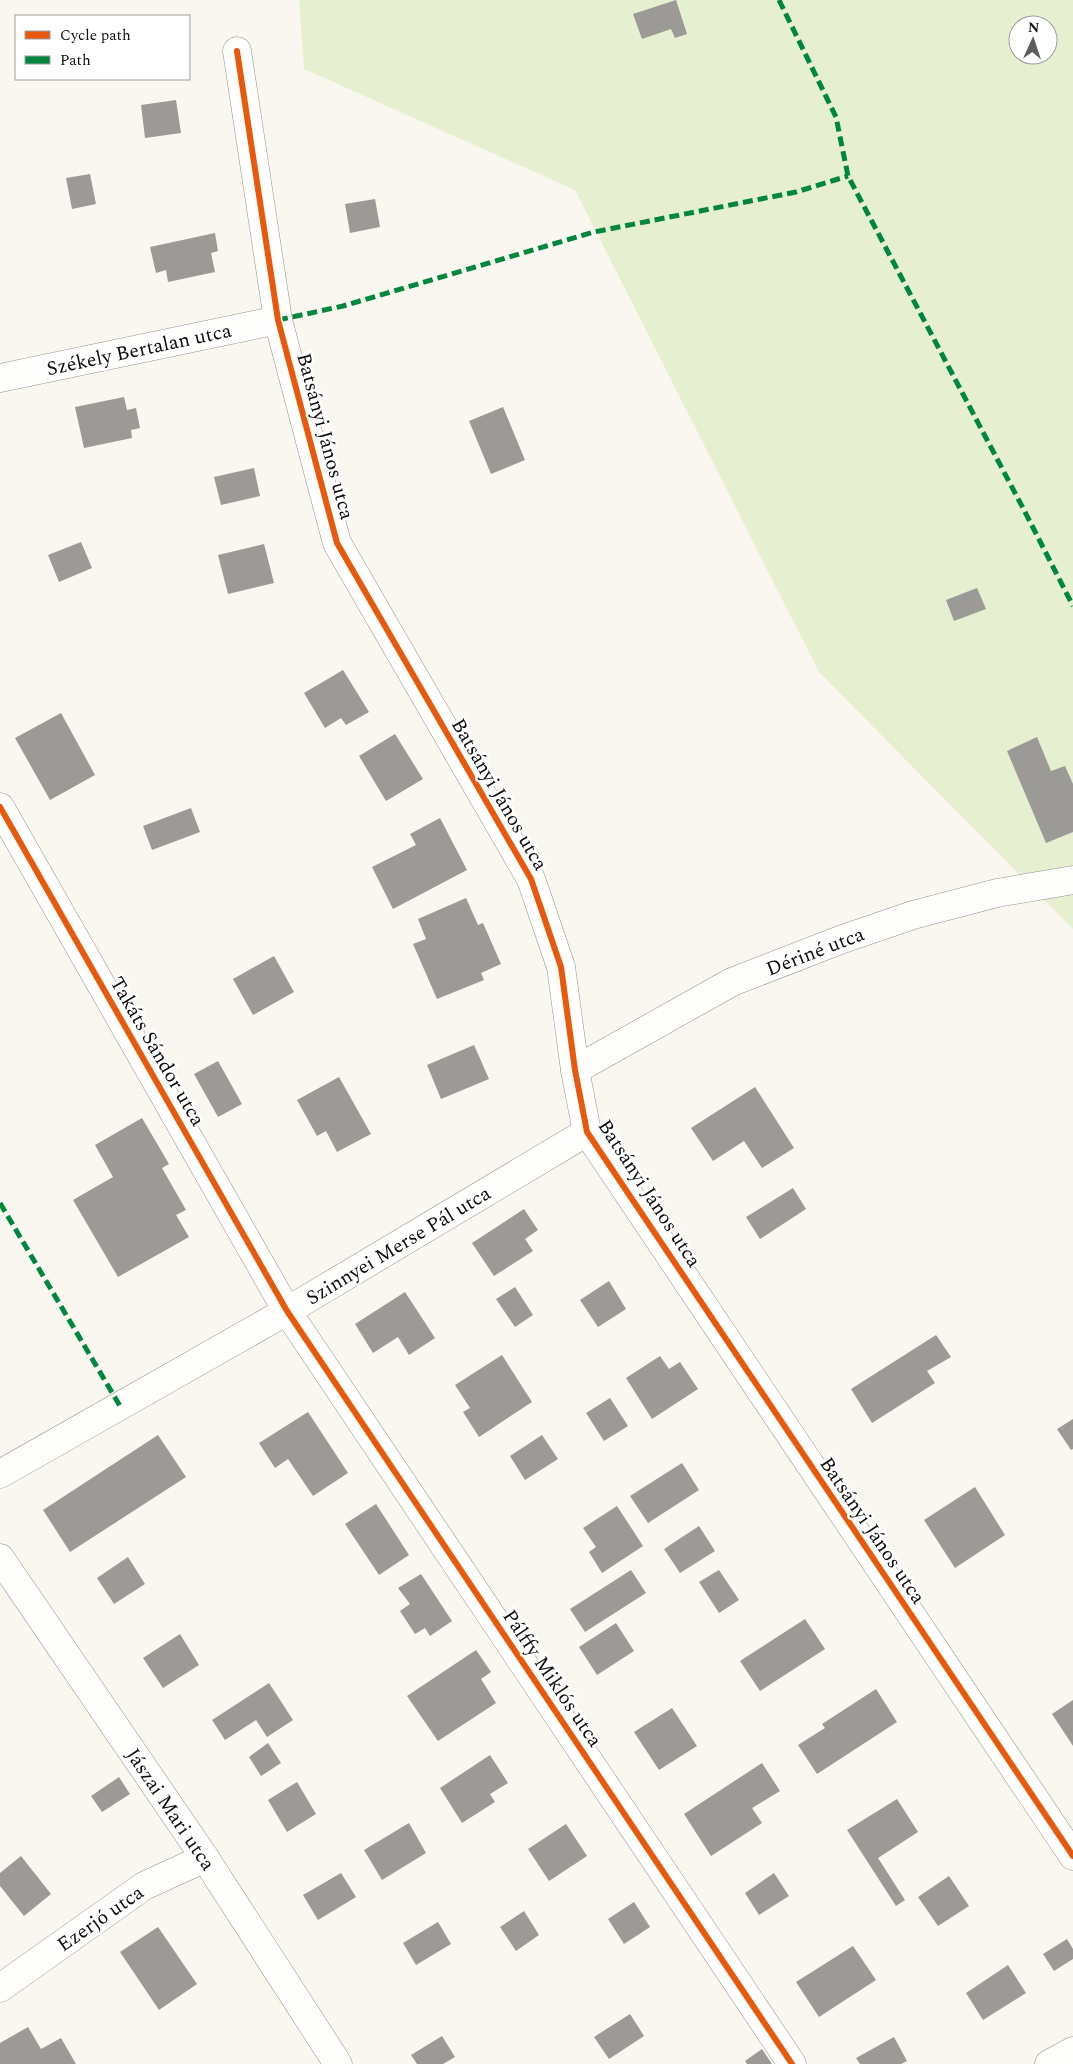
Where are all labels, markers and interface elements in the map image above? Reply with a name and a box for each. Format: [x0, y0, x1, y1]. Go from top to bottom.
legend [15, 15, 190, 80]
north arrow [1008, 15, 1058, 65]
text: N [1027, 17, 1040, 38]
text: Cycle path [60, 24, 131, 47]
text: Path [60, 49, 91, 72]
street label: Székely Bertalan utca [44, 316, 235, 384]
street label: Batsányi János utca [288, 350, 362, 523]
street label: Batsányi János utca [443, 713, 555, 876]
street label: Dériné utca [762, 919, 869, 984]
street label: Takáts Sándor utca [102, 971, 212, 1132]
street label: Batsányi János utca [590, 1113, 709, 1274]
street label: Szinnyei Merse Pál utca [300, 1179, 497, 1313]
street label: Batsányi János utca [812, 1451, 933, 1610]
street label: Pálffy Miklós utca [495, 1604, 610, 1754]
street label: Jászai Mari utca [118, 1742, 222, 1877]
street label: Ezerjó utca [51, 1878, 150, 1960]

